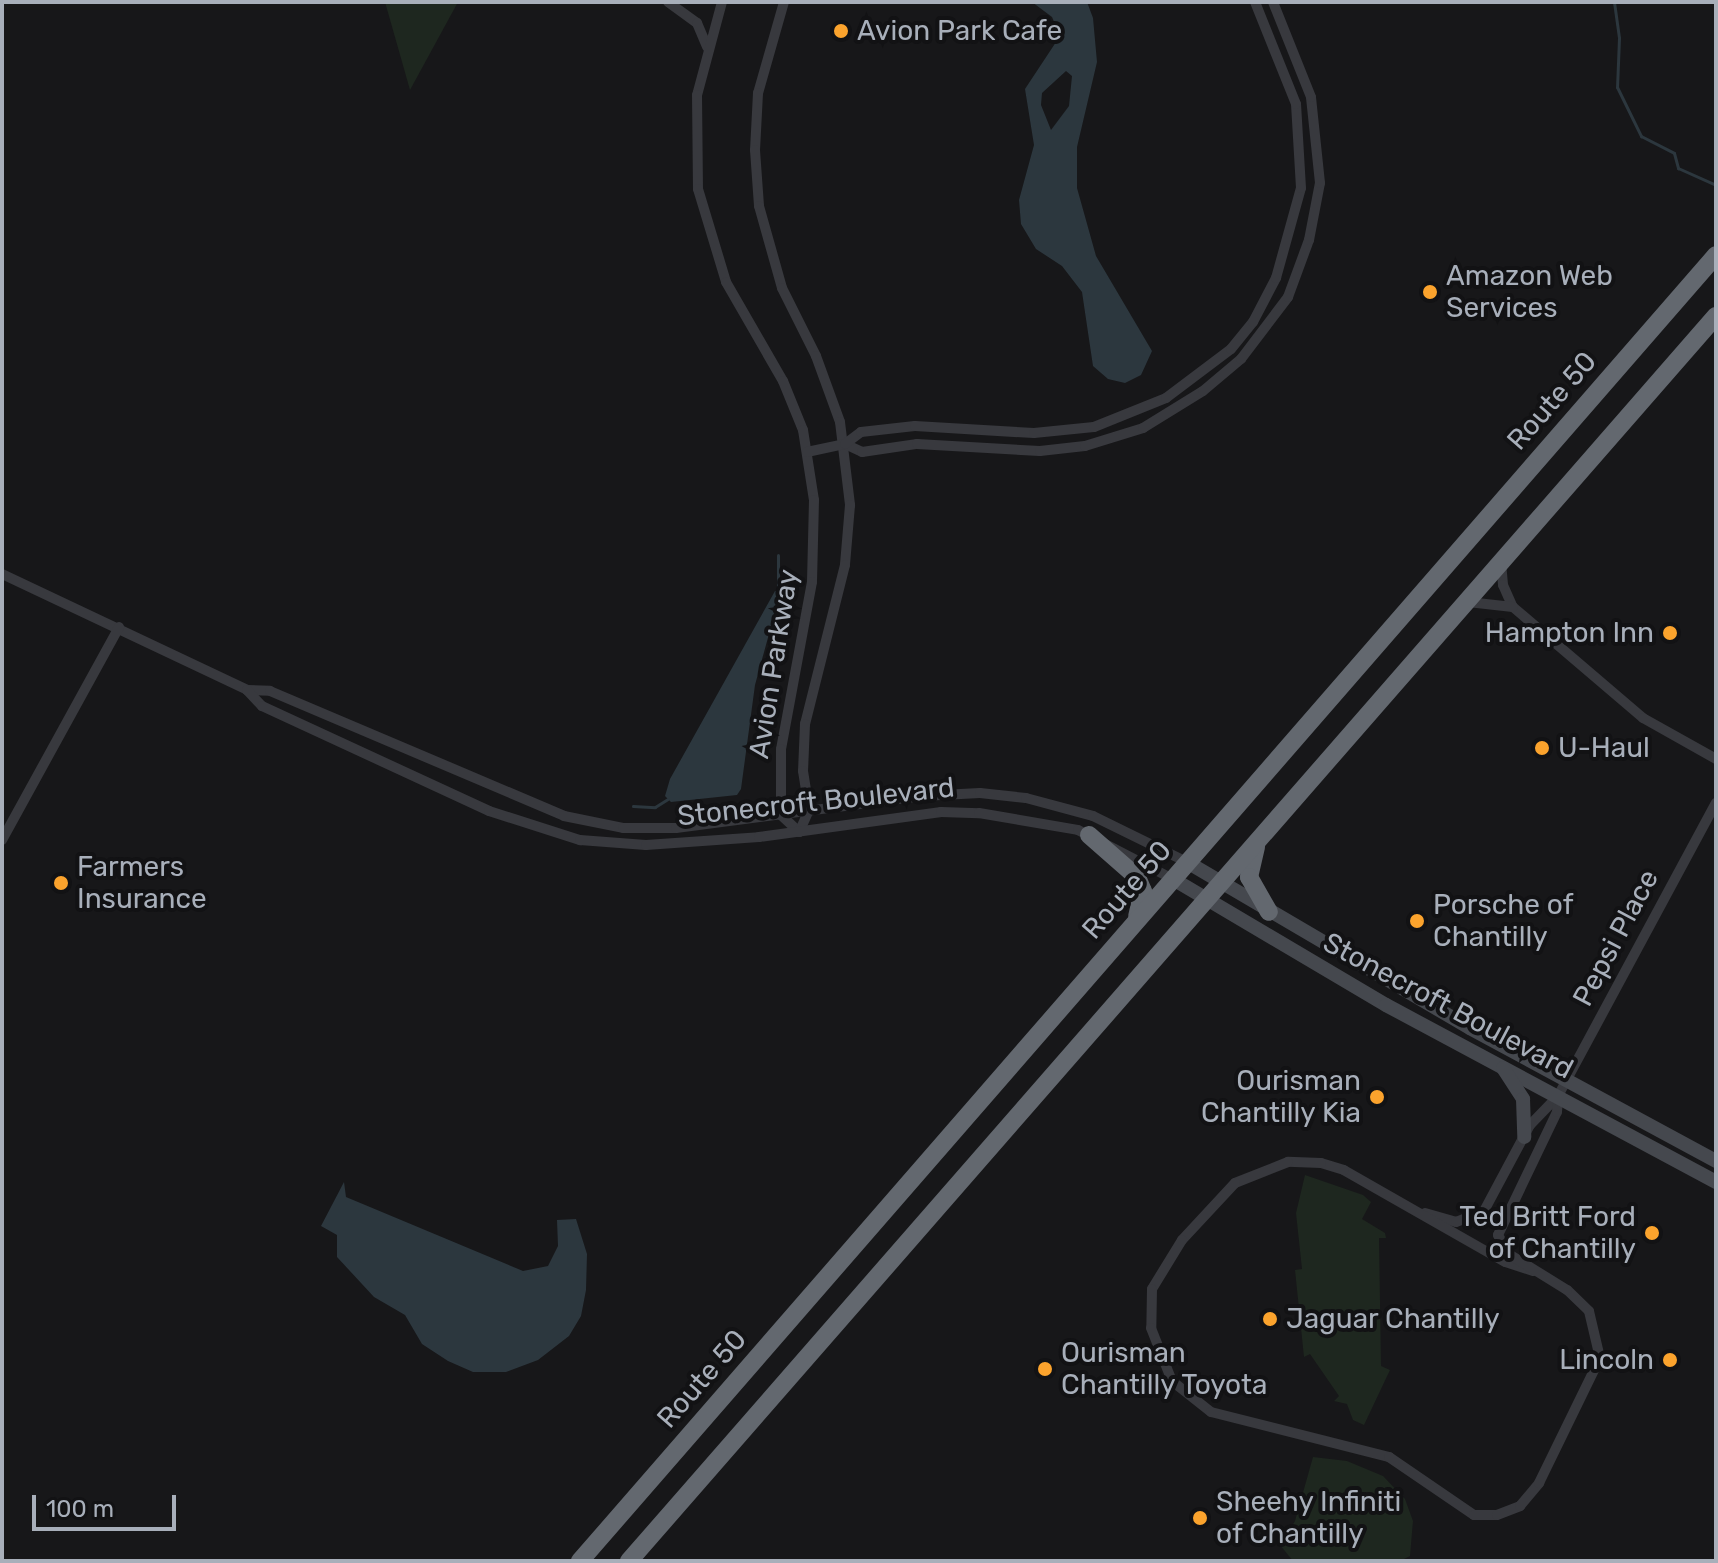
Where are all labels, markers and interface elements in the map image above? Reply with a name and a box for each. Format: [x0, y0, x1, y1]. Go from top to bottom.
place label: Avion Park Cafe [857, 14, 1062, 48]
marker: Avion Park Cafe [832, 22, 850, 40]
place label: Amazon Web Services [1446, 259, 1613, 325]
marker: Amazon Web Services [1421, 283, 1439, 301]
street label: Route 50 [1500, 345, 1604, 457]
street label: Avion Parkway [742, 567, 806, 761]
place label: Hampton Inn [1485, 616, 1654, 650]
marker: Hampton Inn [1661, 624, 1679, 642]
place label: U-Haul [1558, 731, 1650, 765]
marker: U-Haul [1533, 739, 1551, 757]
street label: Stonecroft Boulevard [676, 771, 956, 833]
street label: Route 50 [1075, 834, 1179, 946]
place label: Farmers Insurance [77, 850, 207, 916]
street label: Pepsi Place [1566, 864, 1666, 1012]
marker: Farmers Insurance [52, 874, 70, 892]
place label: Porsche of Chantilly [1433, 888, 1573, 954]
marker: Porsche of Chantilly [1408, 912, 1426, 930]
street label: Stonecroft Boulevard [1317, 926, 1579, 1086]
place label: Ourisman Chantilly Kia [1200, 1064, 1361, 1130]
marker: Ourisman Chantilly Kia [1368, 1088, 1386, 1106]
place label: Ted Britt Ford of Chantilly [1459, 1200, 1636, 1266]
marker: Ted Britt Ford of Chantilly [1643, 1224, 1661, 1242]
place label: Jaguar Chantilly [1286, 1302, 1500, 1336]
marker: Jaguar Chantilly [1261, 1310, 1279, 1328]
street label: Route 50 [650, 1323, 754, 1435]
place label: Ourisman Chantilly Toyota [1061, 1336, 1269, 1402]
place label: Lincoln [1559, 1343, 1654, 1377]
marker: Lincoln [1661, 1351, 1679, 1369]
marker: Ourisman Chantilly Toyota [1036, 1360, 1054, 1378]
scale bar [36, 1479, 180, 1529]
place label: Sheehy Infiniti of Chantilly [1216, 1485, 1402, 1551]
text: 100 m [46, 1495, 114, 1523]
marker: Sheehy Infiniti of Chantilly [1191, 1509, 1209, 1527]

